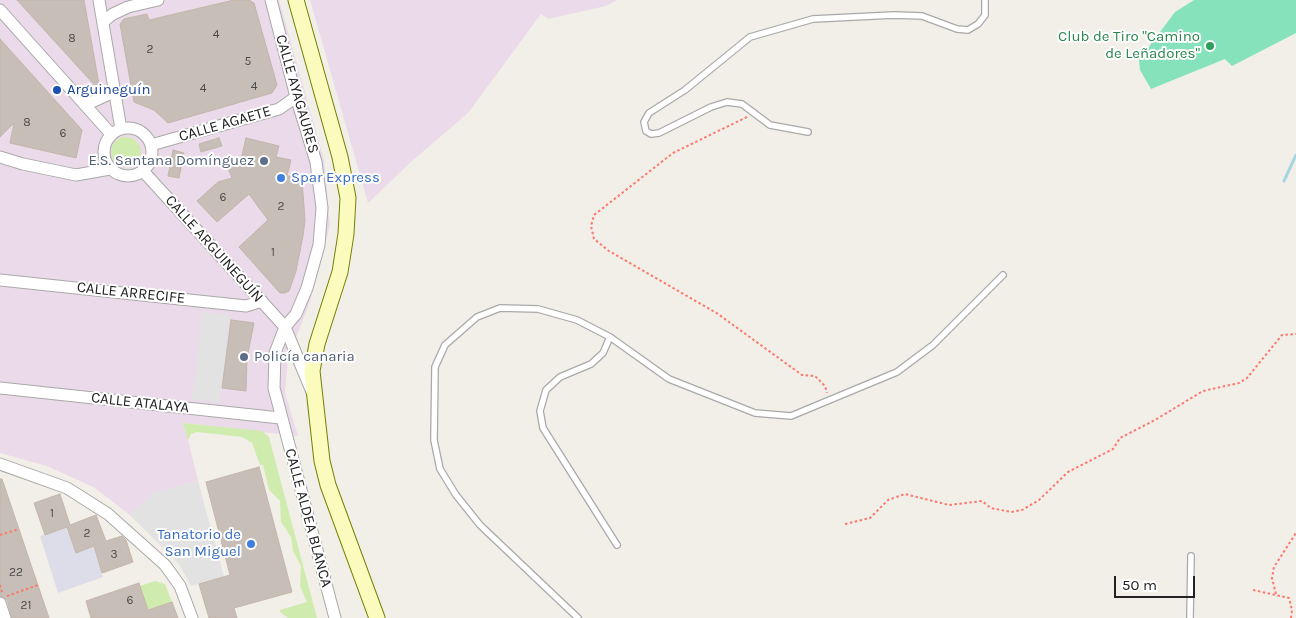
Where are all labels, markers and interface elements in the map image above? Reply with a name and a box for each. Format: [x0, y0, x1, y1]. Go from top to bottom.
house number: 4 [213, 28, 219, 42]
place label: Club de Tiro "Camino de Leñadores" [1058, 28, 1200, 63]
house number: 8 [68, 32, 76, 46]
street label: CALLE AYAGAURES [271, 33, 323, 155]
marker: Club de Tiro "Camino de Leñadores" [1204, 40, 1216, 52]
house number: 2 [147, 43, 153, 57]
house number: 5 [245, 55, 251, 69]
house number: 4 [251, 80, 257, 94]
place label: Arguineguín [67, 81, 151, 99]
house number: 4 [200, 82, 206, 96]
marker: Arguineguín [51, 84, 63, 96]
street label: CALLE AGAETE [177, 102, 273, 146]
house number: 8 [23, 116, 31, 130]
house number: 6 [60, 127, 66, 141]
place label: E.S. Santana Domínguez [88, 152, 254, 170]
marker: E.S. Santana Domínguez [258, 155, 270, 167]
place label: Spar Express [291, 169, 380, 187]
marker: Spar Express [275, 172, 287, 184]
house number: 6 [220, 191, 226, 205]
street label: CALLE ARGUINEGUÍN [161, 192, 267, 306]
house number: 2 [278, 200, 284, 214]
house number: 1 [271, 246, 275, 260]
street label: CALLE ARRECIFE [76, 278, 186, 308]
place label: Policía canaria [254, 348, 355, 366]
marker: Policía canaria [238, 351, 250, 363]
street label: CALLE ATALAYA [90, 389, 190, 417]
street label: CALLE ALDEA BLANCA [281, 447, 335, 589]
house number: 1 [50, 507, 54, 521]
place label: Tanatorio de San Miguel [157, 526, 241, 561]
house number: 2 [84, 527, 90, 541]
marker: Tanatorio de San Miguel [245, 538, 257, 550]
house number: 3 [110, 548, 118, 562]
house number: 22 [9, 566, 23, 580]
scale bar [1116, 566, 1197, 598]
text: 50 m [1122, 576, 1157, 594]
house number: 6 [127, 594, 133, 608]
house number: 21 [21, 599, 31, 613]

